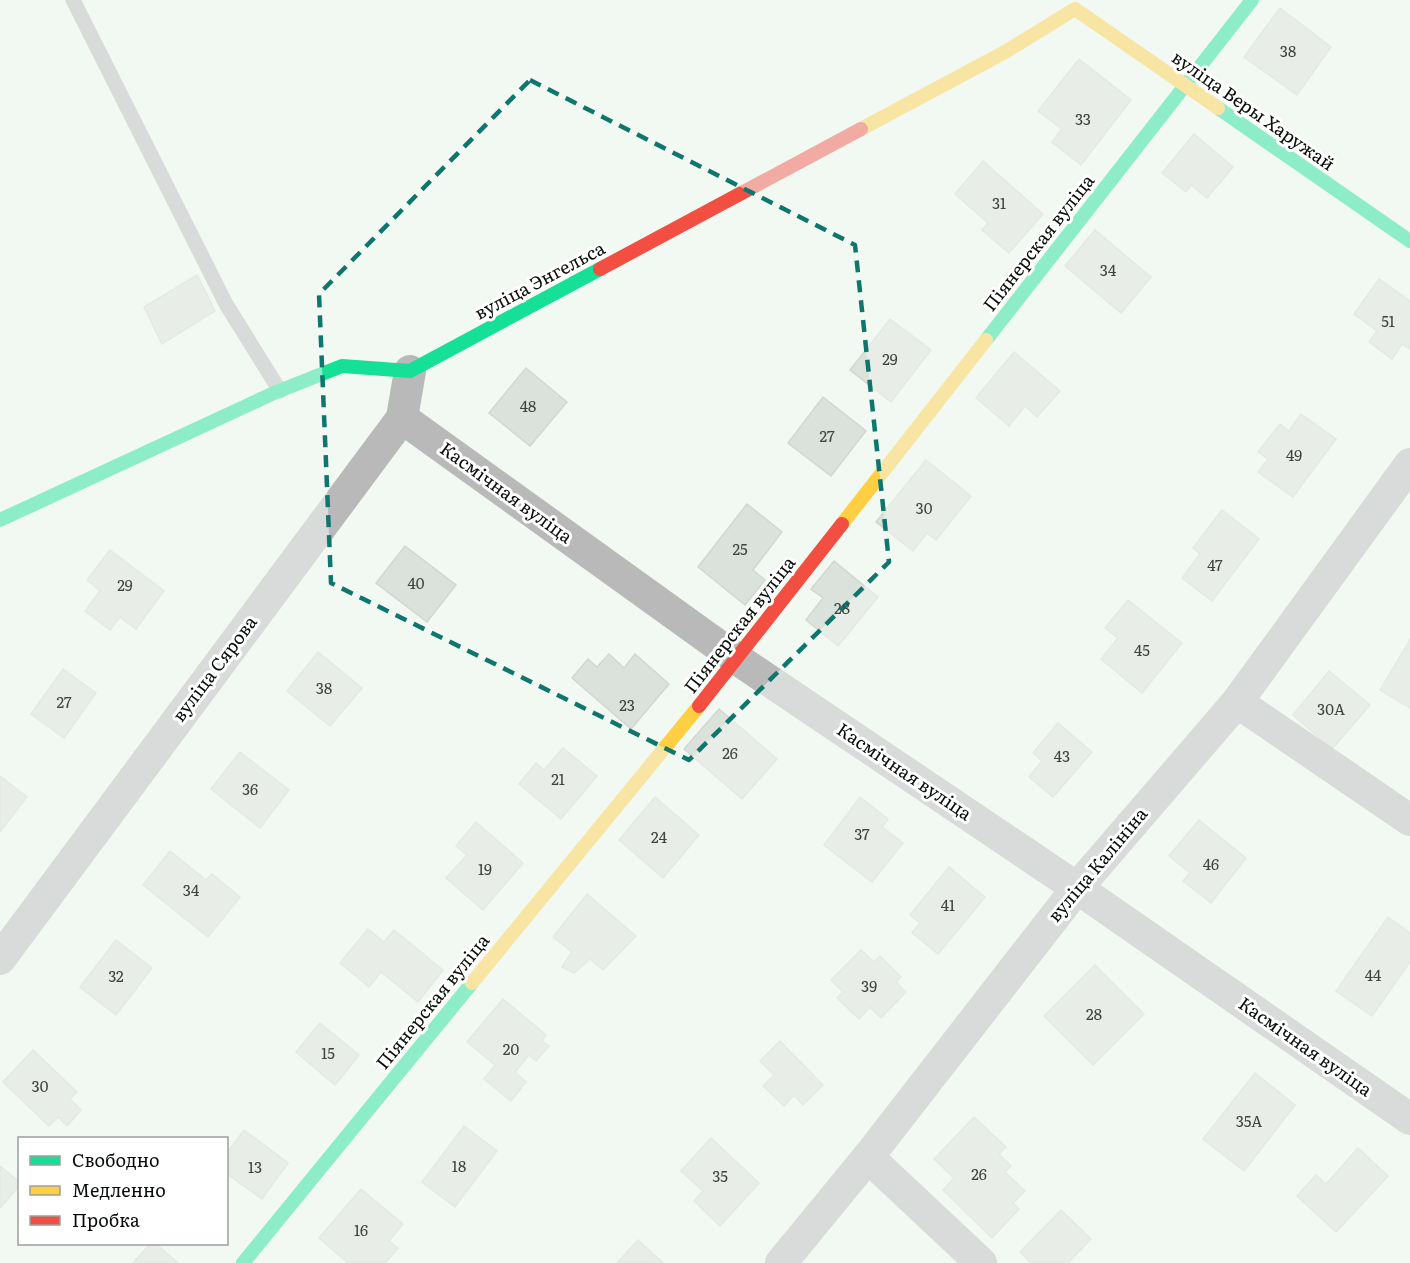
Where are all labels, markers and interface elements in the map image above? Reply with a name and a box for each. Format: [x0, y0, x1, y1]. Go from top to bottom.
house number: 38 [1280, 39, 1296, 62]
street label: вуліца Веры Харужай [1167, 43, 1341, 176]
house number: 33 [1075, 107, 1091, 130]
street label: Піянерская вуліца [976, 168, 1100, 316]
house number: 31 [992, 191, 1006, 214]
street label: вуліца Энгельса [469, 234, 610, 325]
house number: 34 [1100, 258, 1116, 281]
house number: 51 [1381, 309, 1395, 332]
house number: 29 [882, 347, 898, 370]
house number: 48 [520, 394, 536, 417]
house number: 27 [819, 424, 835, 447]
street label: Касмічная вуліца [435, 434, 579, 549]
house number: 49 [1286, 443, 1302, 466]
house number: 30 [916, 496, 933, 519]
house number: 25 [732, 537, 748, 560]
street label: Піянерская вуліца [677, 550, 801, 698]
house number: 47 [1207, 553, 1223, 576]
house number: 40 [408, 571, 425, 594]
house number: 29 [117, 573, 133, 596]
house number: 28 [834, 596, 850, 619]
street label: вуліца Сярова [165, 609, 263, 727]
house number: 45 [1134, 638, 1150, 661]
house number: 38 [316, 676, 332, 699]
house number: 27 [56, 690, 72, 713]
house number: 23 [619, 693, 635, 716]
house number: 30А [1317, 697, 1345, 720]
street label: Касмічная вуліца [832, 715, 978, 826]
house number: 26 [722, 741, 738, 764]
house number: 43 [1054, 744, 1070, 767]
house number: 21 [551, 767, 565, 790]
house number: 36 [242, 777, 258, 800]
street label: вуліца Калініна [1041, 800, 1153, 927]
house number: 37 [854, 822, 870, 845]
house number: 24 [651, 825, 667, 848]
house number: 46 [1203, 852, 1219, 875]
house number: 19 [478, 857, 492, 880]
house number: 34 [183, 878, 199, 901]
house number: 41 [941, 893, 955, 916]
street label: Піянерская вуліца [369, 927, 495, 1075]
house number: 44 [1365, 963, 1381, 986]
house number: 32 [108, 964, 124, 987]
house number: 39 [861, 974, 877, 997]
street label: Касмічная вуліца [1233, 989, 1379, 1102]
house number: 28 [1086, 1002, 1102, 1025]
house number: 20 [503, 1037, 519, 1060]
house number: 15 [321, 1041, 335, 1064]
house number: 30 [32, 1074, 49, 1097]
house number: 35А [1236, 1109, 1262, 1132]
legend [18, 1137, 228, 1245]
text: Свободно [72, 1146, 160, 1173]
house number: 18 [452, 1154, 466, 1177]
house number: 13 [248, 1155, 262, 1178]
house number: 26 [971, 1162, 987, 1185]
house number: 35 [712, 1164, 728, 1187]
text: Медленно [72, 1176, 166, 1203]
text: Пробка [72, 1206, 140, 1233]
house number: 16 [354, 1218, 368, 1241]

